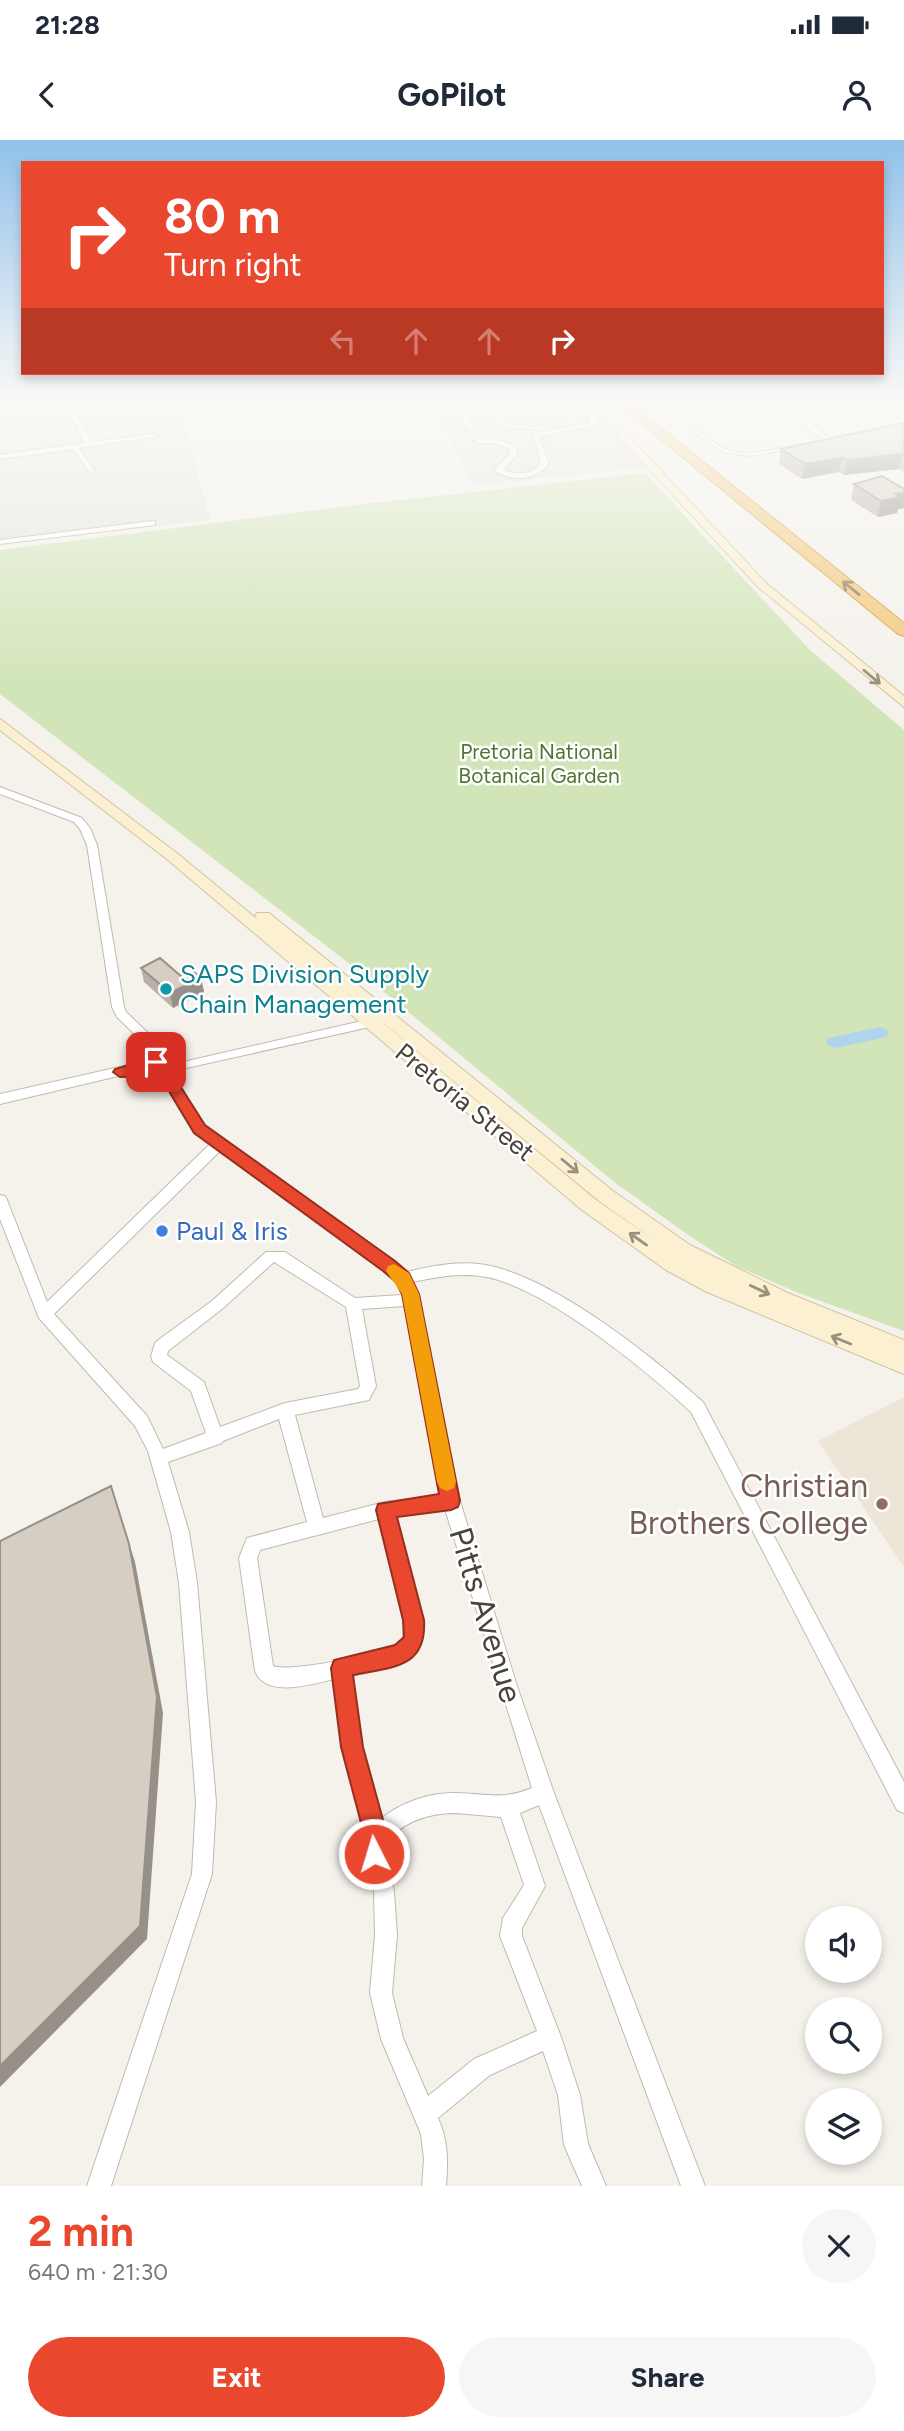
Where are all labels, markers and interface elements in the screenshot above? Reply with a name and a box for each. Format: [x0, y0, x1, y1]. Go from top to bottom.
text: 21:28 [35, 9, 100, 41]
icon: back [28, 76, 66, 114]
text: GoPilot [397, 76, 507, 114]
icon: person [838, 76, 876, 114]
text: 80 m [164, 186, 280, 245]
icon: right [49, 189, 140, 280]
text: Turn right [164, 246, 302, 284]
icon: left [324, 322, 362, 360]
icon: ahead [397, 322, 435, 360]
icon: ahead [470, 322, 508, 360]
icon: right [543, 322, 581, 360]
one-way arrow [843, 580, 861, 595]
one-way arrow [863, 669, 881, 685]
park label: Pretoria National Botanical Garden [458, 739, 620, 788]
place label: SAPS Division Supply Chain Management [180, 958, 430, 1020]
marker: SAPS Division Supply Chain Management [158, 981, 174, 997]
pin [126, 1032, 186, 1092]
street label: Pretoria Street [389, 1036, 541, 1168]
icon: arrive [137, 1043, 175, 1081]
one-way arrow [561, 1158, 579, 1174]
place label: Paul & Iris [176, 1215, 288, 1247]
marker: Paul & Iris [154, 1223, 170, 1239]
one-way arrow [629, 1232, 648, 1246]
one-way arrow [749, 1283, 770, 1297]
one-way arrow [830, 1332, 852, 1345]
place label: Christian Brothers College [629, 1467, 868, 1542]
marker: Christian Brothers College [874, 1496, 890, 1512]
street label: Pitts Avenue [441, 1523, 531, 1707]
position arrow [337, 1817, 411, 1891]
map controls [805, 1906, 882, 2165]
button: sound [805, 1906, 882, 1983]
button: search [805, 1997, 882, 2074]
button: layers [805, 2088, 882, 2165]
text: 2 min [28, 2206, 134, 2257]
button: close [802, 2209, 876, 2283]
text: 640 m · 21:30 [28, 2258, 168, 2286]
button: Exit [28, 2337, 445, 2417]
button: Share [459, 2337, 876, 2417]

